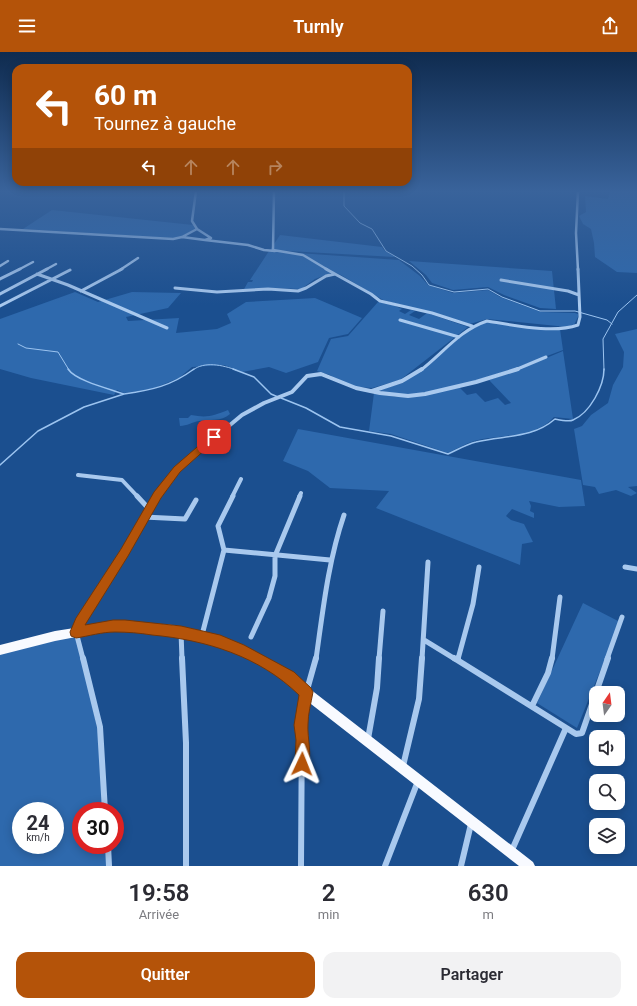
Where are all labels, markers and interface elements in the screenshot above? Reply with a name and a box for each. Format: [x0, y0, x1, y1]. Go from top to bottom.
icon: menu [16, 15, 38, 37]
icon: share [599, 15, 621, 37]
text: Turnly [293, 16, 344, 37]
text: 60 m [94, 79, 157, 112]
icon: left [28, 80, 80, 132]
text: Tournez à gauche [94, 113, 236, 134]
icon: left [138, 156, 160, 178]
icon: ahead [180, 156, 202, 178]
icon: ahead [222, 156, 244, 178]
icon: right [264, 156, 286, 178]
pin [197, 420, 231, 454]
icon: arrive [203, 426, 225, 448]
north arrow [589, 686, 625, 722]
map controls [589, 686, 625, 854]
button: sound [589, 730, 625, 766]
position arrow [281, 743, 323, 785]
button: search [589, 774, 625, 810]
speed limit sign: 30 [72, 802, 124, 854]
text: 24 [27, 811, 49, 835]
button: layers [589, 818, 625, 854]
text: km/h [26, 832, 50, 843]
text: 19:58 [128, 879, 190, 907]
text: 2 [322, 879, 335, 907]
text: 630 [468, 879, 509, 907]
text: Arrivée [139, 907, 179, 922]
text: min [318, 907, 339, 922]
text: m [483, 907, 494, 922]
button: Quitter [16, 952, 315, 998]
button: Partager [323, 952, 621, 998]

